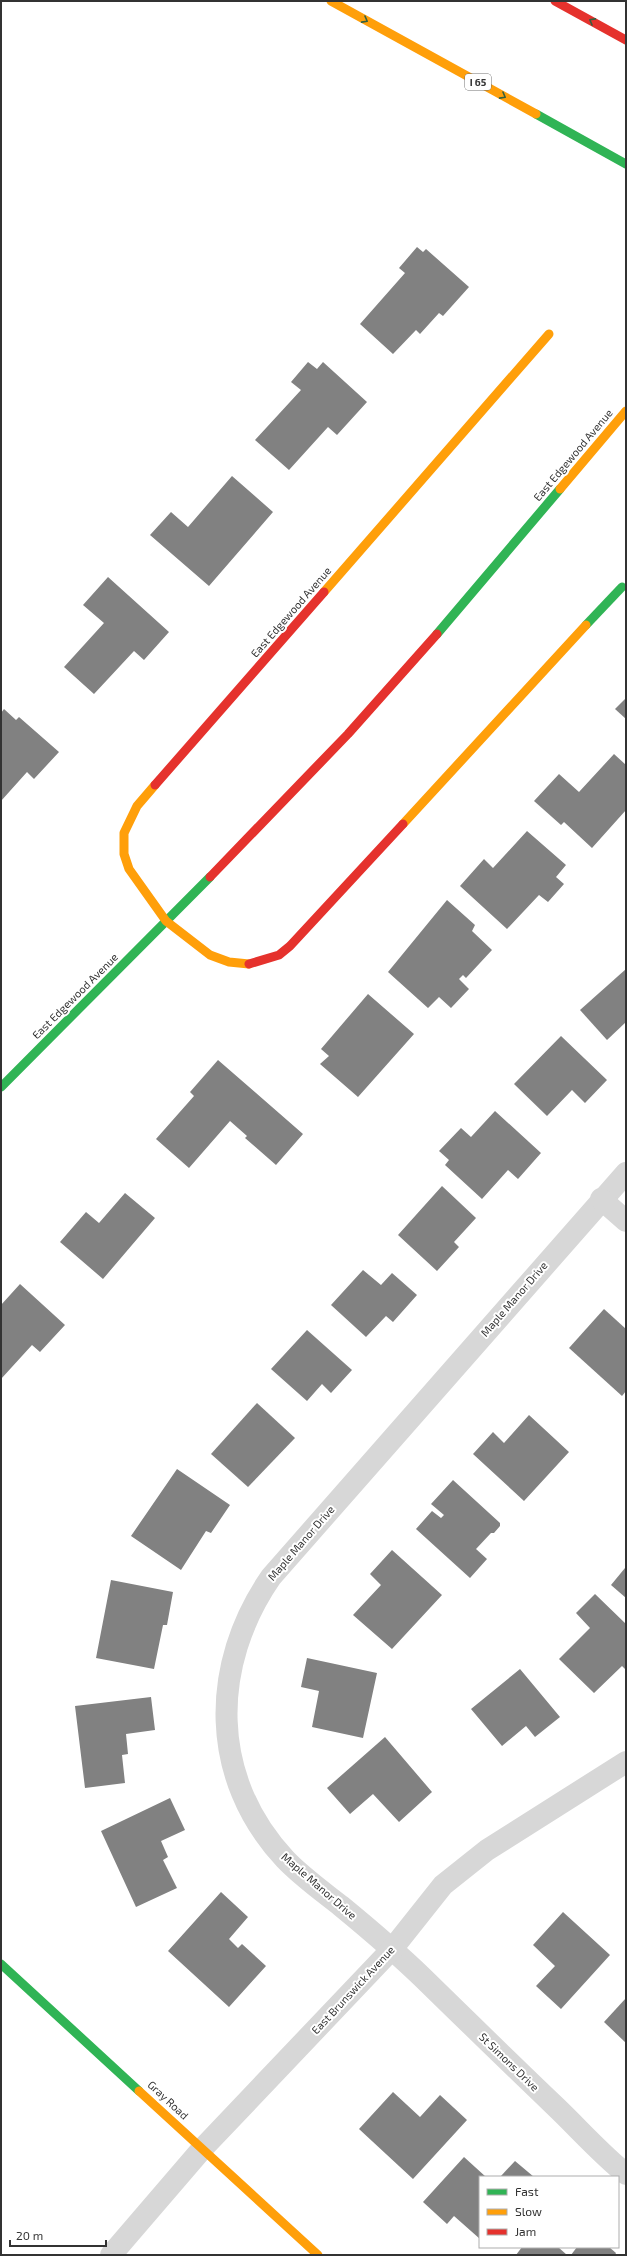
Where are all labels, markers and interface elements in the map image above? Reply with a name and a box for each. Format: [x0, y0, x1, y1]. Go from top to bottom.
one-way arrow [361, 15, 368, 22]
one-way arrow [589, 18, 596, 26]
road number: I 65 [465, 74, 491, 90]
one-way arrow [499, 91, 506, 99]
street label: East Edgewood Avenue [530, 406, 615, 503]
street label: East Edgewood Avenue [248, 564, 334, 660]
street label: East Edgewood Avenue [29, 950, 120, 1041]
street label: Maple Manor Drive [478, 1259, 550, 1339]
street label: Maple Manor Drive [265, 1503, 337, 1583]
street label: Maple Manor Drive [279, 1850, 359, 1922]
street label: East Brunswick Avenue [308, 1943, 397, 2036]
street label: St Simons Drive [477, 2030, 542, 2093]
street label: Gray Road [145, 2078, 191, 2122]
legend [479, 2176, 619, 2248]
text: Fast [515, 2184, 539, 2198]
text: Slow [515, 2204, 542, 2218]
scale bar [10, 2222, 106, 2248]
text: Jam [515, 2224, 536, 2238]
text: 20 m [16, 2228, 43, 2242]

